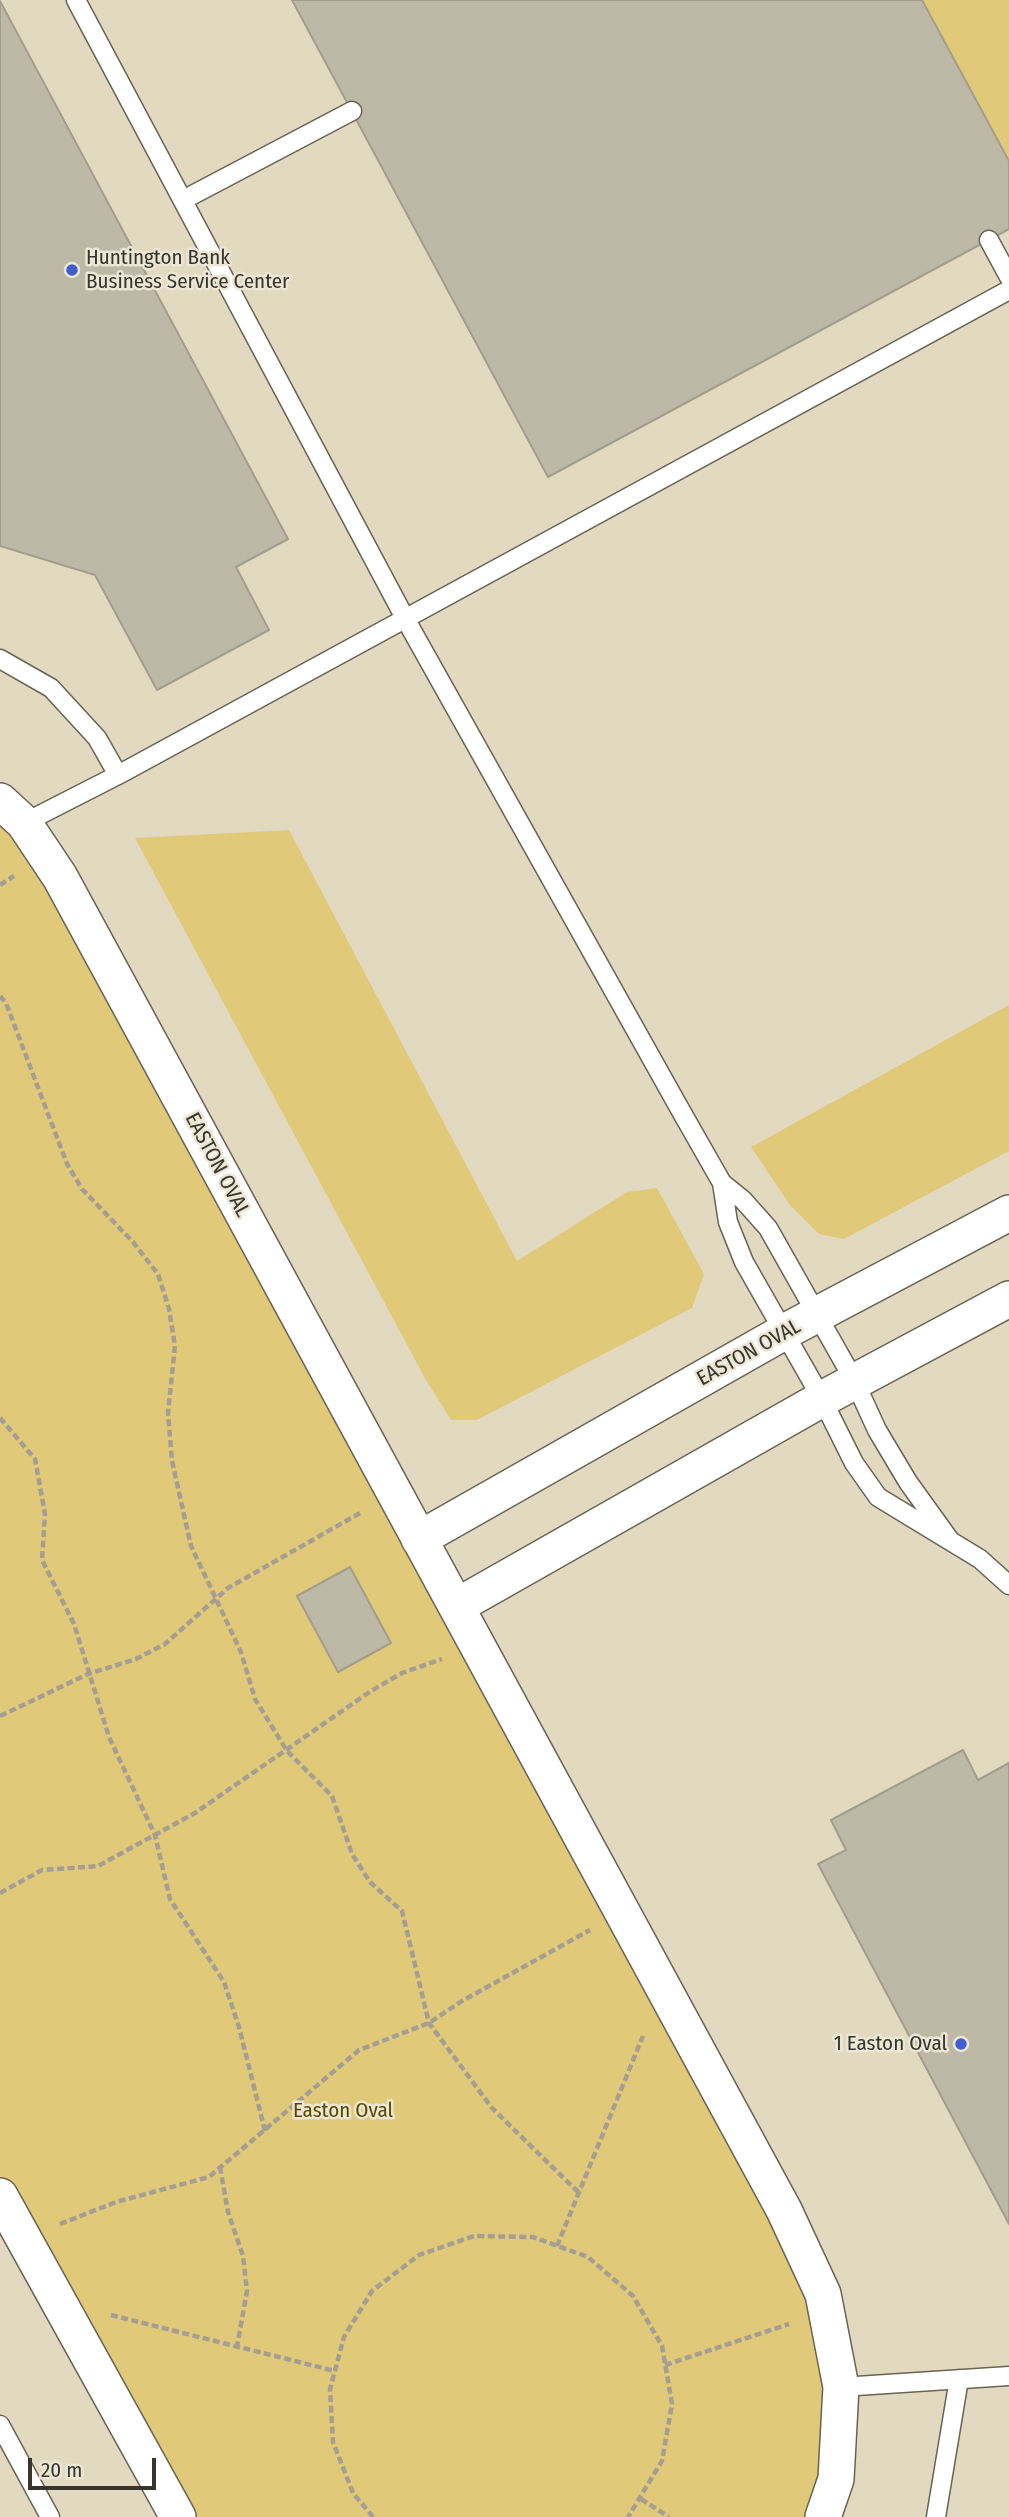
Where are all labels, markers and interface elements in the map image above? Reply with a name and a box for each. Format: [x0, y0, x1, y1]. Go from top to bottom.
place label: Huntington Bank Business Service Center [86, 245, 289, 295]
marker: Huntington Bank Business Service Center [64, 262, 80, 278]
street label: EASTON OVAL [179, 1109, 255, 1221]
street label: EASTON OVAL [693, 1314, 805, 1392]
place label: 1 Easton Oval [834, 2031, 947, 2057]
marker: 1 Easton Oval [953, 2036, 969, 2052]
park label: Easton Oval [293, 2098, 393, 2124]
scale bar [32, 2444, 159, 2488]
text: 20 m [41, 2457, 82, 2483]

